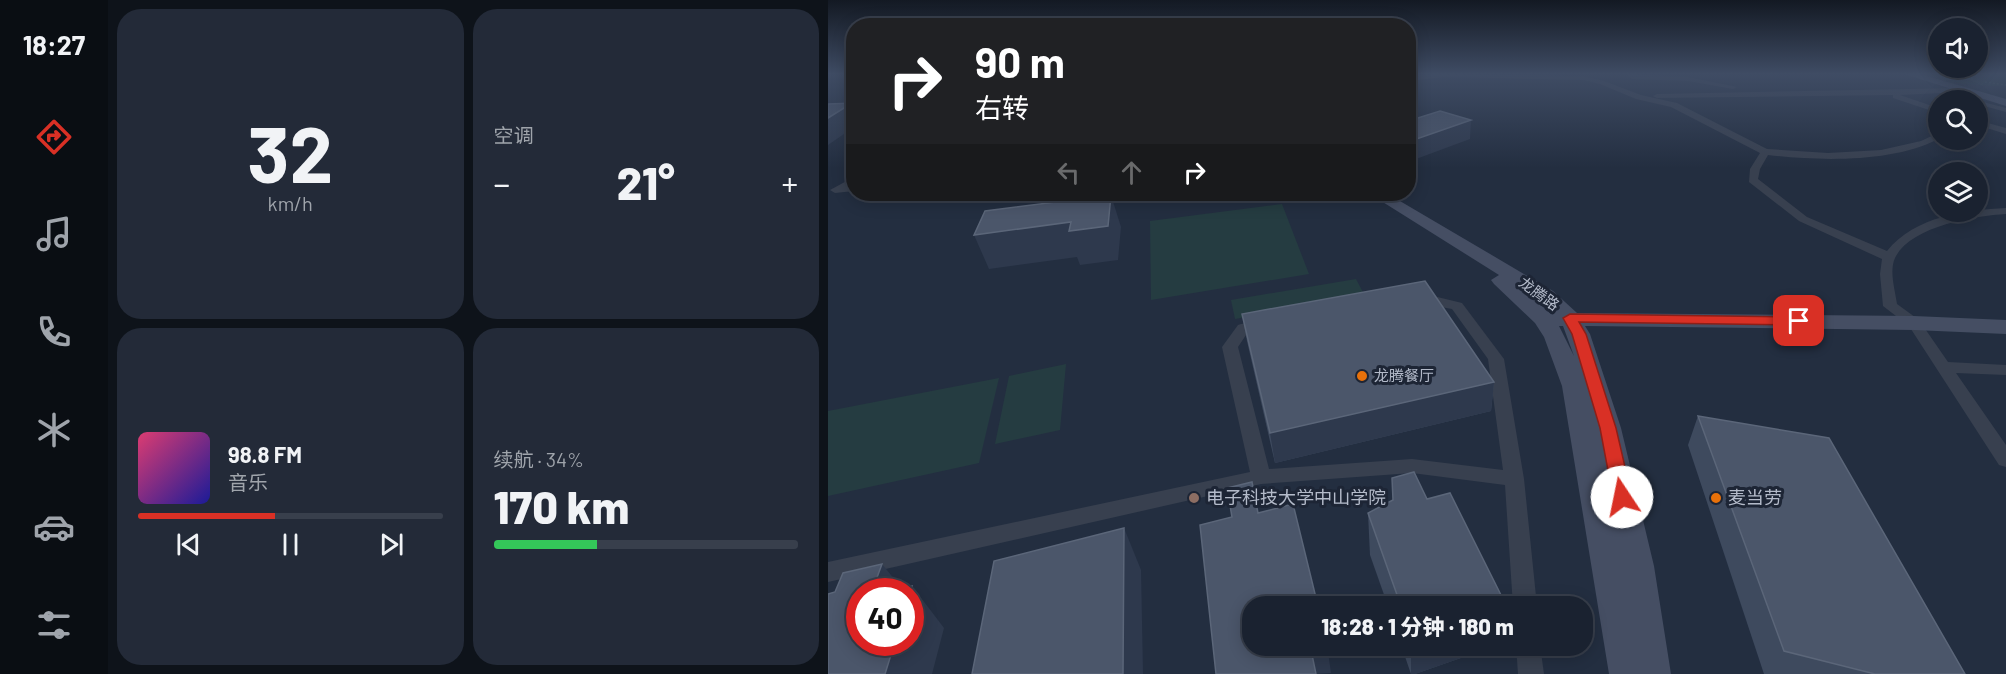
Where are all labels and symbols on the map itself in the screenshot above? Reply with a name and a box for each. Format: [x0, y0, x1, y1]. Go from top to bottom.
street label: 龙腾路 [1516, 273, 1563, 314]
pin [1773, 295, 1824, 346]
place label: 龙腾餐厅 [1374, 366, 1434, 384]
marker: 龙腾餐厅 [1355, 369, 1369, 383]
position arrow [1590, 465, 1654, 529]
place label: 电子科技大学中山学院 [1206, 486, 1386, 508]
place label: 麦当劳 [1728, 486, 1782, 508]
marker: 电子科技大学中山学院 [1187, 491, 1201, 505]
marker: 麦当劳 [1709, 491, 1723, 505]
speed limit sign: 40 [846, 578, 924, 656]

